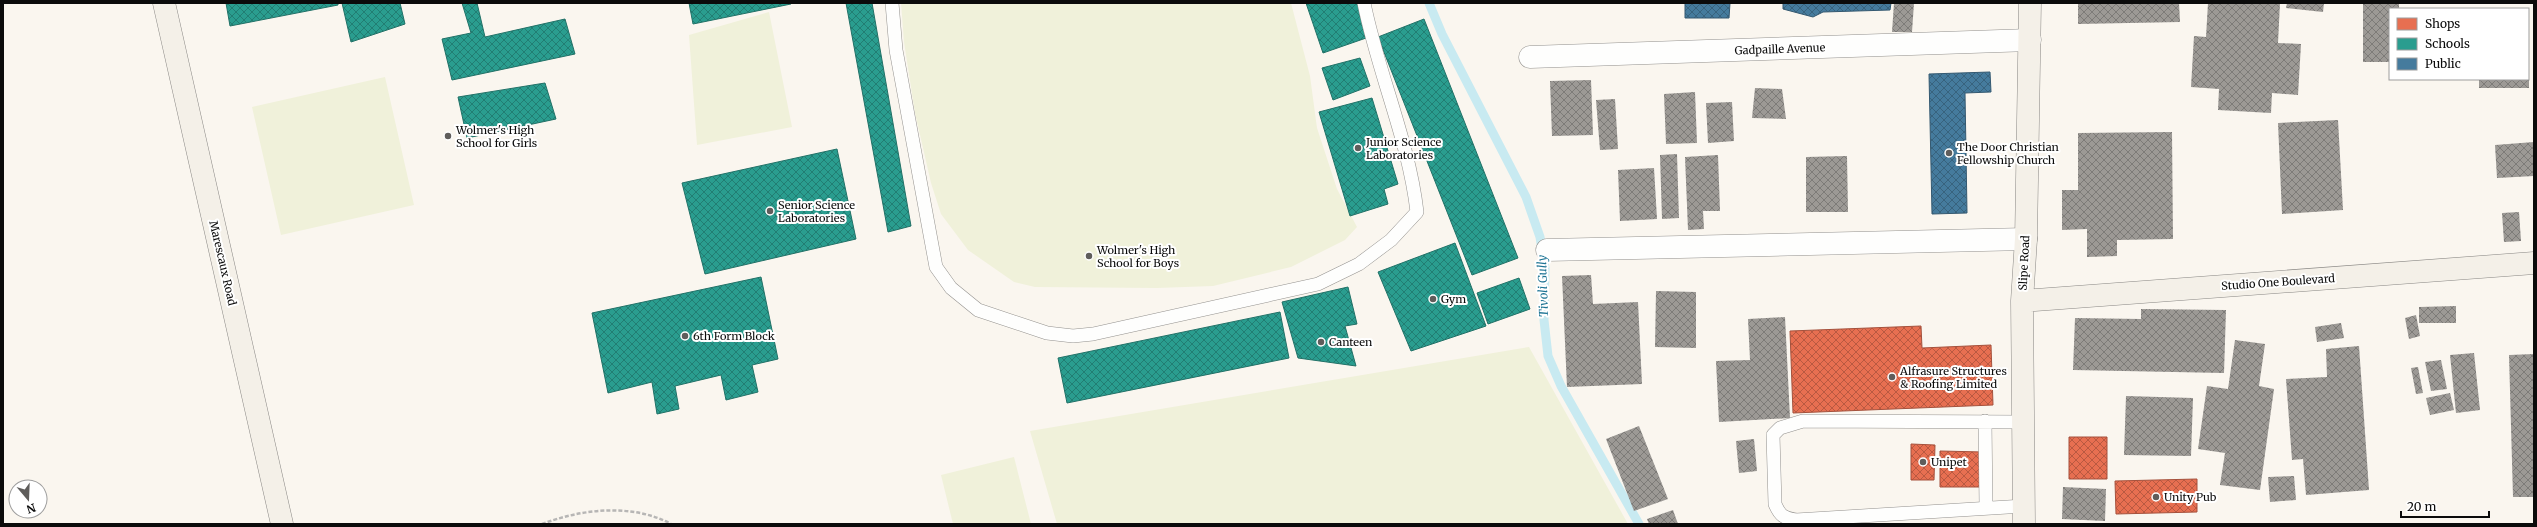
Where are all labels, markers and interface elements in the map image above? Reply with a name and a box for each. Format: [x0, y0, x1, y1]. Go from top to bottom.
legend [2389, 8, 2529, 80]
text: Shops [2425, 16, 2460, 31]
text: Schools [2425, 36, 2470, 51]
street label: Gadpaille Avenue [1734, 40, 1826, 58]
text: Public [2425, 56, 2461, 71]
place label: Wolmer's High School for Girls [455, 123, 537, 150]
marker: Wolmer's High School for Girls [443, 131, 453, 141]
place label: Junior Science Laboratories [1365, 135, 1441, 162]
place label: The Door Christian Fellowship Church [1957, 140, 2060, 167]
marker: Junior Science Laboratories [1353, 143, 1363, 153]
marker: The Door Christian Fellowship Church [1944, 148, 1954, 158]
place label: Senior Science Laboratories [778, 198, 855, 225]
marker: Senior Science Laboratories [765, 206, 775, 216]
street label: Marescaux Road [206, 219, 240, 307]
street label: Slipe Road [2016, 235, 2032, 291]
place label: Wolmer's High School for Boys [1096, 243, 1179, 270]
marker: Wolmer's High School for Boys [1084, 251, 1094, 261]
water label: Tivoli Gully [1534, 254, 1551, 317]
street label: Studio One Boulevard [2221, 271, 2336, 293]
place label: Gym [1441, 292, 1466, 306]
marker: Gym [1428, 294, 1438, 304]
place label: 6th Form Block [693, 329, 775, 343]
marker: 6th Form Block [680, 331, 690, 341]
place label: Canteen [1329, 335, 1373, 349]
marker: Canteen [1316, 337, 1326, 347]
place label: Alfrasure Structures & Roofing Limited [1899, 364, 2007, 391]
marker: Alfrasure Structures & Roofing Limited [1887, 372, 1897, 382]
place label: Unipet [1931, 455, 1967, 469]
marker: Unipet [1918, 457, 1928, 467]
north arrow [8, 479, 48, 519]
place label: Unity Pub [2164, 490, 2217, 504]
marker: Unity Pub [2151, 492, 2161, 502]
scale bar [2401, 493, 2489, 519]
text: 20 m [2407, 499, 2436, 514]
text: N [25, 500, 38, 517]

